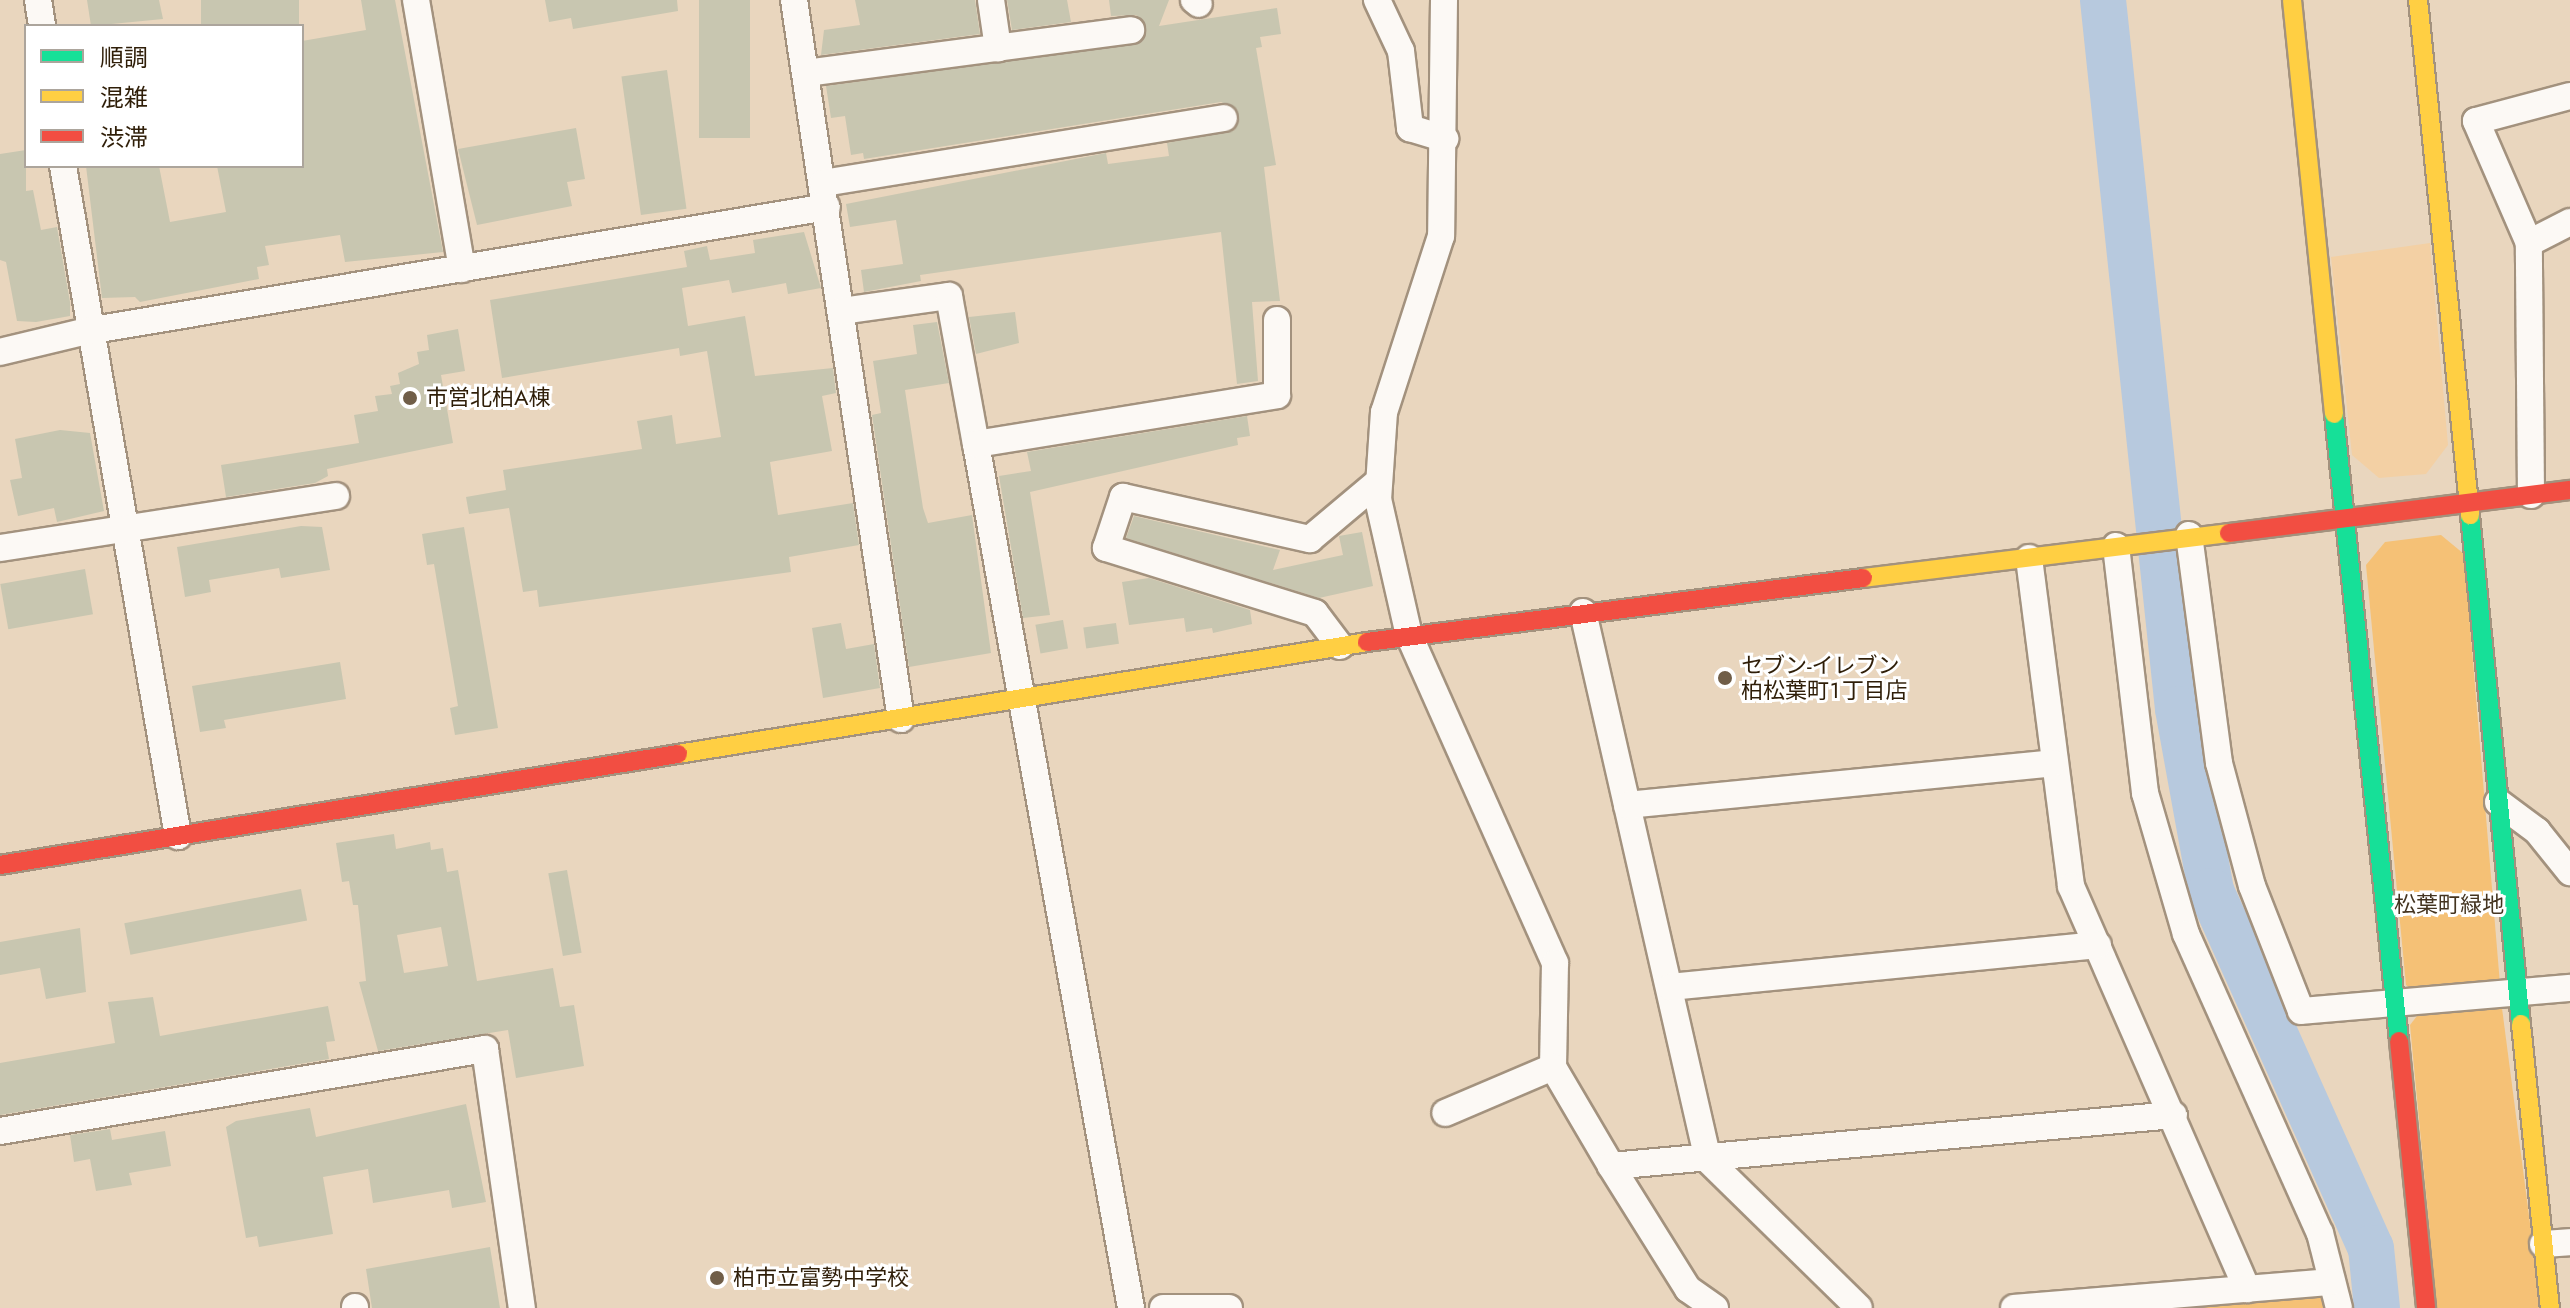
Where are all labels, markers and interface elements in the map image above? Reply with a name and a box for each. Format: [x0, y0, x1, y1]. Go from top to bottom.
legend [24, 24, 304, 168]
text: 順調 [100, 40, 148, 75]
text: 混雑 [100, 80, 148, 115]
text: 渋滞 [100, 120, 148, 155]
place label: 市営北柏A棟 [426, 385, 551, 411]
marker: 市営北柏A棟 [401, 389, 419, 407]
place label: セブン-イレブン 柏松葉町１丁目店 [1741, 652, 1908, 704]
marker: セブン-イレブン 柏松葉町１丁目店 [1716, 669, 1734, 687]
park label: 松葉町緑地 [2394, 892, 2504, 918]
place label: 柏市立富勢中学校 [733, 1265, 909, 1291]
marker: 柏市立富勢中学校 [708, 1269, 726, 1287]

